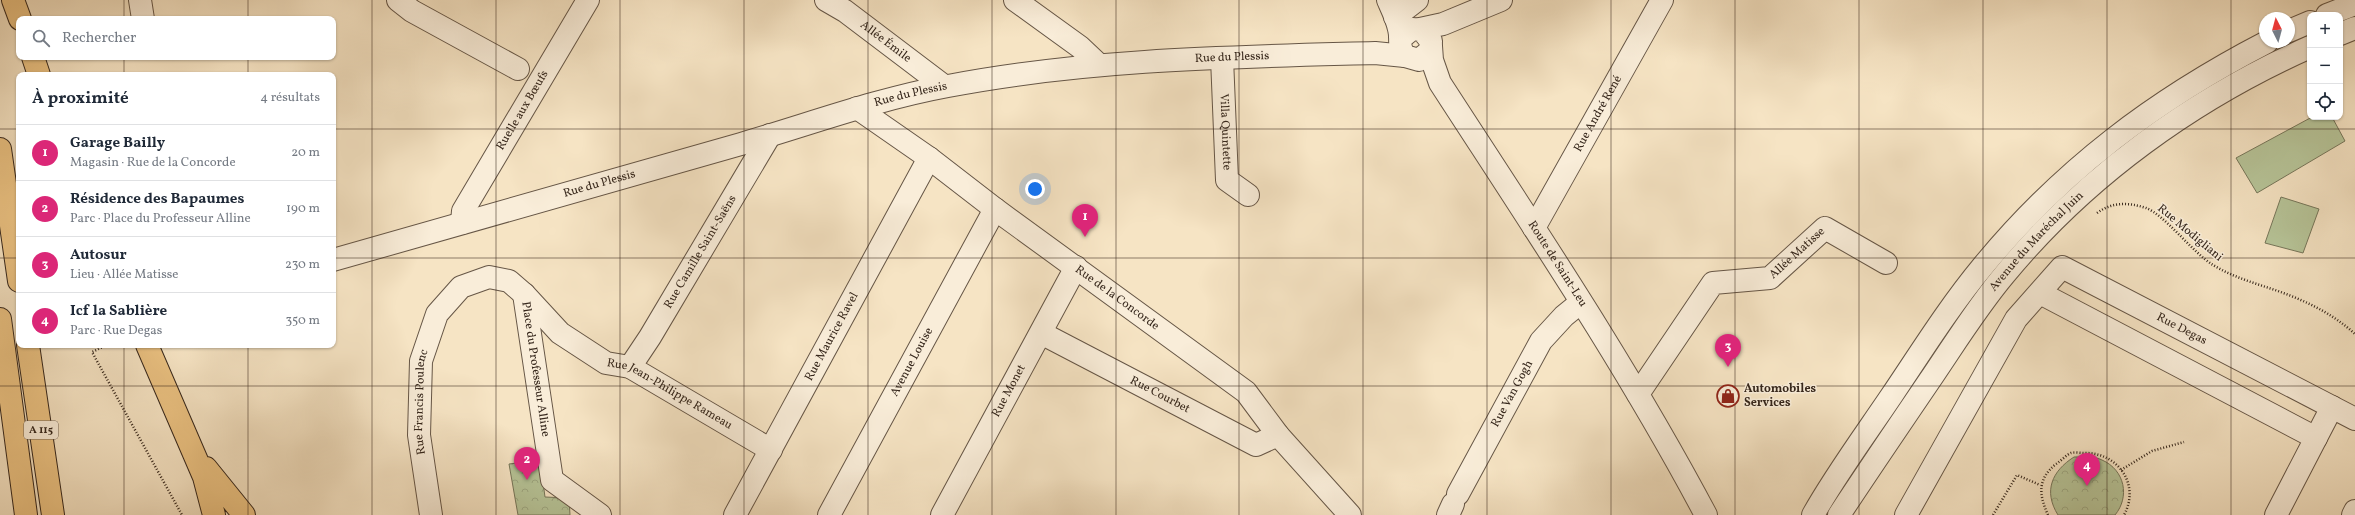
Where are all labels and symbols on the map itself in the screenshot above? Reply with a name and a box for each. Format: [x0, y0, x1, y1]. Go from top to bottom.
north arrow [2259, 12, 2295, 48]
street label: Allée Émile [857, 17, 915, 67]
street label: Rue du Plessis [1194, 48, 1269, 67]
street label: Ruelle aux Bœufs [493, 67, 553, 153]
street label: Rue André René [1570, 72, 1626, 155]
street label: Rue du Plessis [872, 78, 948, 111]
street label: Villa Quintette [1215, 93, 1235, 171]
street label: Rue du Plessis [561, 166, 637, 202]
your location [1025, 179, 1045, 199]
street label: Avenue du Maréchal Juin [1986, 188, 2087, 295]
street label: Rue Camille Saint-Saëns [661, 192, 740, 312]
street label: Rue Modigliani [2154, 201, 2226, 265]
pin: 1 [1072, 204, 1098, 237]
street label: Route de Saint-Leu [1524, 218, 1591, 310]
street label: Allée Matisse [1766, 223, 1829, 283]
street label: Rue de la Concorde [1072, 262, 1163, 334]
street label: Rue Maurice Ravel [801, 289, 863, 384]
street label: Place du Professeur Alline [517, 300, 553, 438]
street label: Rue Degas [2154, 309, 2210, 349]
street label: Avenue Louise [887, 325, 937, 399]
pin: 3 [1715, 334, 1741, 367]
street label: Rue Francis Poulenc [411, 347, 432, 456]
street label: Rue Jean-Philippe Rameau [606, 355, 735, 434]
street label: Rue Van Gogh [1488, 357, 1537, 430]
street label: Rue Monet [988, 362, 1030, 420]
street label: Rue Courbet [1127, 373, 1193, 417]
place label: Automobiles Services [1744, 381, 1817, 411]
shop icon: Automobiles Services [1715, 383, 1741, 409]
road number: A 115 [24, 421, 58, 439]
pin: 2 [514, 447, 540, 480]
pin: 4 [2074, 453, 2100, 486]

